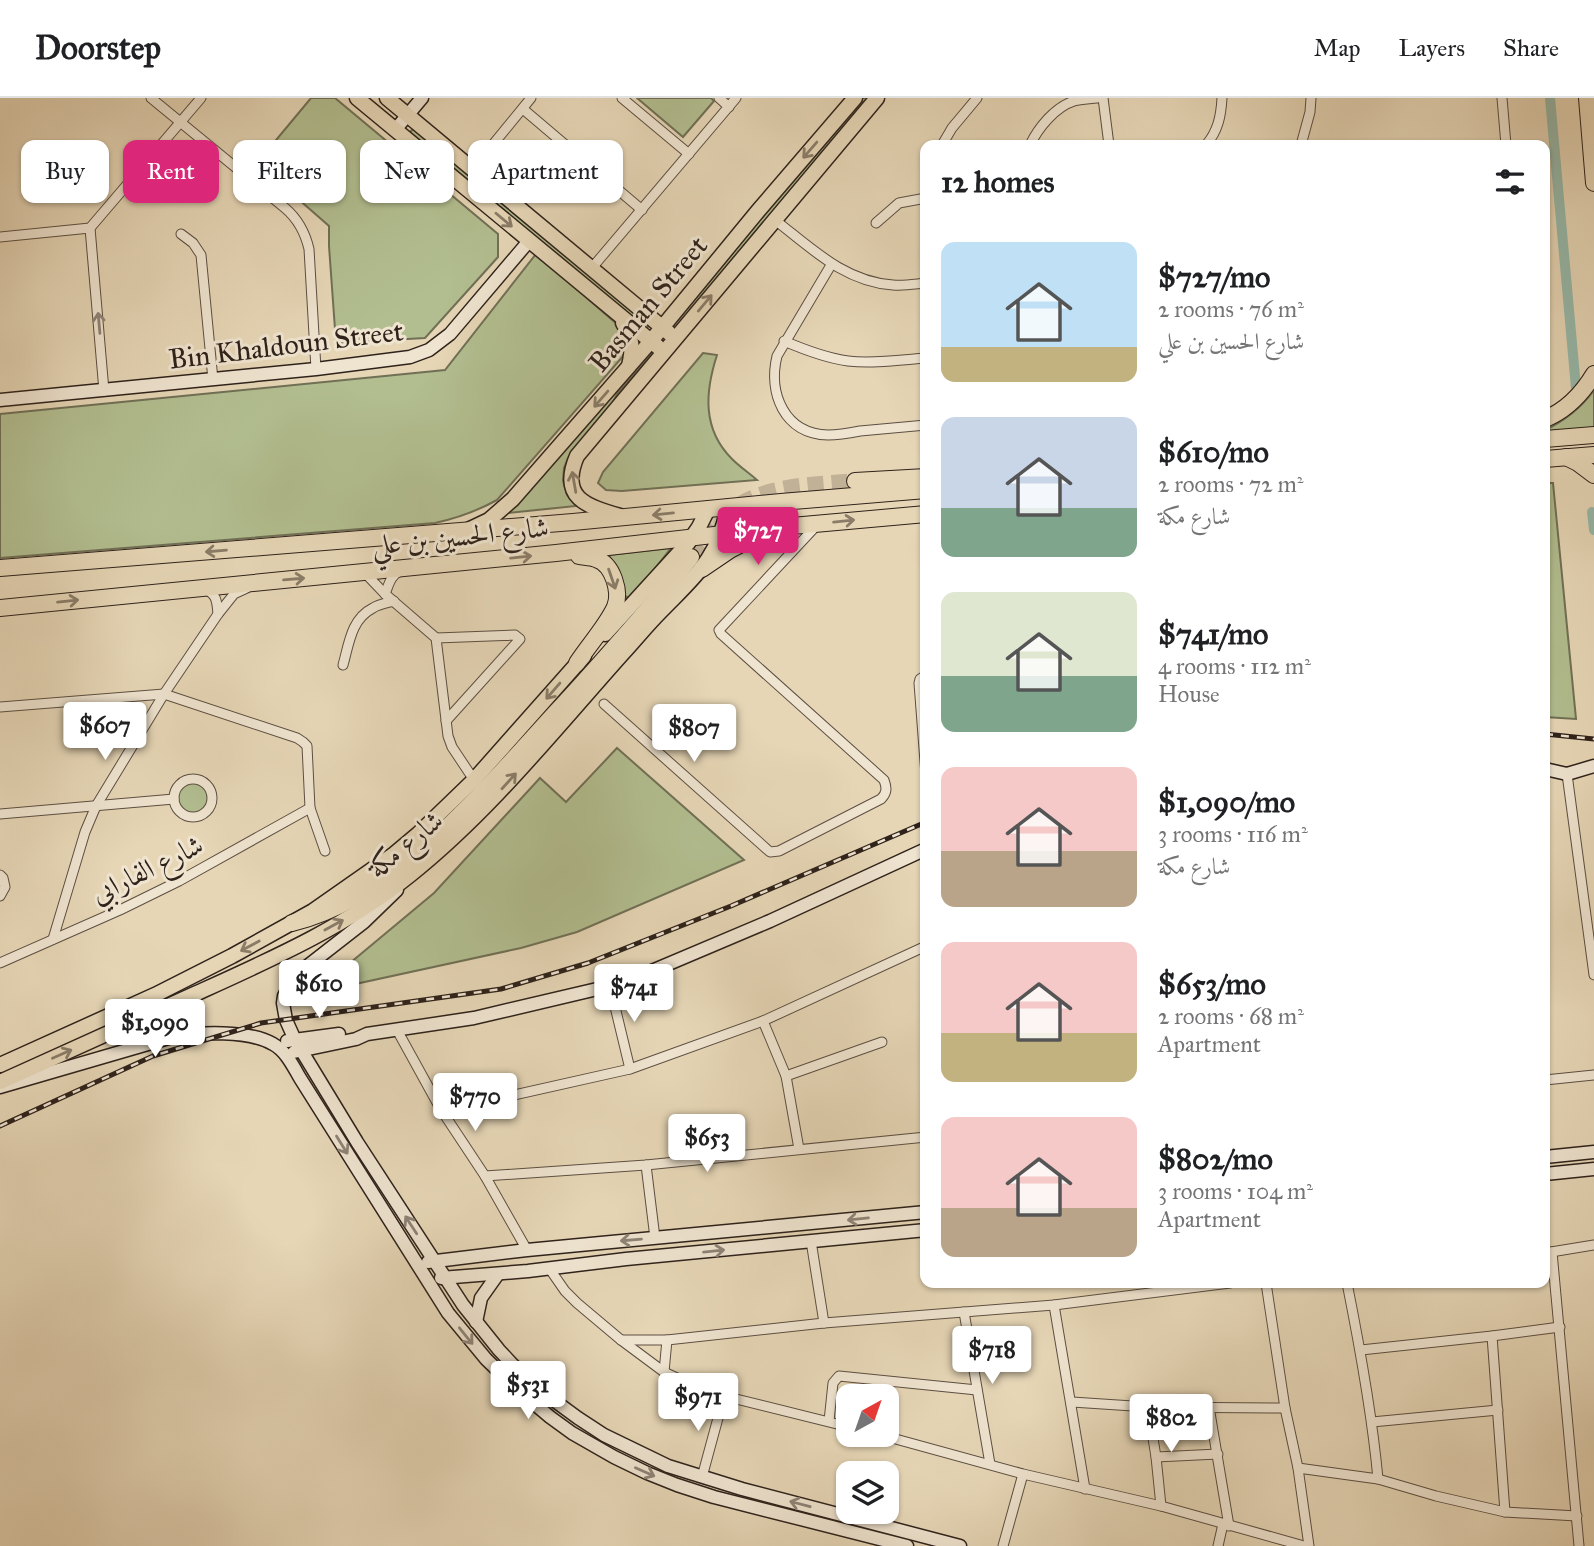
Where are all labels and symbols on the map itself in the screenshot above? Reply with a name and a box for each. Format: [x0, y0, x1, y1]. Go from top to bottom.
one-way arrow [802, 140, 818, 158]
one-way arrow [494, 212, 512, 228]
street label: Basman Street [581, 229, 715, 379]
one-way arrow [697, 294, 713, 312]
one-way arrow [92, 312, 105, 335]
street label: Bin Khaldoun Street [167, 313, 405, 377]
one-way arrow [593, 390, 609, 408]
one-way arrow [566, 471, 580, 494]
one-way arrow [652, 507, 674, 520]
pin: $727 [717, 508, 799, 567]
street label: شارع الحسين بن علي [370, 509, 551, 572]
one-way arrow [832, 514, 855, 527]
one-way arrow [205, 545, 228, 558]
one-way arrow [509, 550, 531, 563]
one-way arrow [607, 568, 619, 590]
one-way arrow [282, 572, 305, 585]
one-way arrow [56, 594, 79, 607]
one-way arrow [545, 682, 561, 700]
pin: $607 [64, 702, 146, 762]
pin: $807 [653, 704, 735, 764]
one-way arrow [501, 773, 517, 791]
street label: شارع مكة [358, 803, 454, 891]
street label: شارع الفارابي [85, 827, 211, 917]
one-way arrow [323, 918, 344, 931]
one-way arrow [240, 940, 261, 953]
pin: $610 [278, 960, 360, 1020]
pin: $741 [593, 964, 675, 1024]
pin: $1,090 [98, 1000, 212, 1059]
one-way arrow [51, 1047, 72, 1060]
pin: $770 [434, 1074, 516, 1133]
pin: $653 [666, 1114, 748, 1174]
one-way arrow [336, 1134, 350, 1154]
one-way arrow [847, 1212, 870, 1225]
one-way arrow [404, 1216, 418, 1235]
one-way arrow [621, 1234, 643, 1247]
one-way arrow [702, 1244, 725, 1257]
one-way arrow [458, 1326, 474, 1344]
pin: $718 [951, 1326, 1033, 1386]
pin: $531 [487, 1362, 569, 1421]
pin: $971 [657, 1374, 739, 1433]
north arrow [836, 1384, 900, 1447]
pin: $802 [1130, 1394, 1212, 1454]
one-way arrow [634, 1466, 655, 1479]
one-way arrow [789, 1497, 811, 1510]

